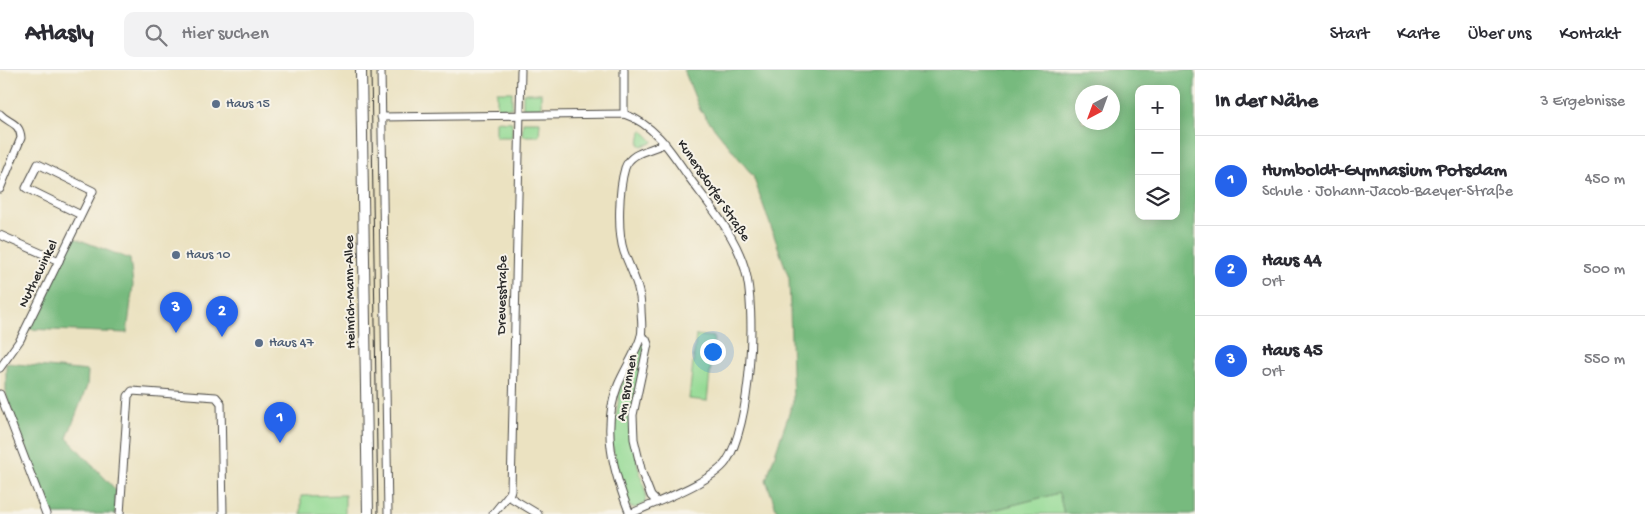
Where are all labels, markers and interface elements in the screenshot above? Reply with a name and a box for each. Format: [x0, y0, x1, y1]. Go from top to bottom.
search box [124, 12, 474, 57]
text: Atlasly [25, 20, 94, 49]
icon: search [142, 21, 170, 49]
text: Hier suchen [182, 23, 269, 46]
text: Start [1330, 24, 1369, 45]
text: Karte [1397, 24, 1440, 45]
text: Über uns [1468, 24, 1531, 45]
text: Kontakt [1559, 24, 1620, 45]
north arrow [1075, 85, 1120, 130]
map controls [1135, 85, 1180, 220]
button: + [1135, 85, 1180, 130]
text: In der Nähe [1215, 90, 1318, 115]
text: 3 Ergebnisse [1540, 93, 1625, 112]
place label: Haus 15 [226, 96, 270, 113]
marker: Haus 15 [210, 98, 222, 110]
button: − [1135, 130, 1180, 175]
street label: Kunersdorfer Straße [673, 137, 754, 246]
text: Humboldt-Gymnasium Potsdam [1262, 160, 1507, 183]
text: 1 [1228, 171, 1234, 190]
text: 450 m [1585, 171, 1625, 190]
button: layers [1135, 175, 1180, 220]
text: Schule · Johann-Jacob-Baeyer-Straße [1262, 183, 1513, 202]
street label: Heinrich-Mann-Allee [341, 234, 360, 349]
street label: Nuthewinkel [15, 237, 63, 311]
place label: Haus 10 [186, 247, 230, 264]
marker: Haus 10 [170, 249, 182, 261]
text: Haus 44 [1262, 250, 1322, 273]
street label: Drevesstraße [494, 254, 512, 336]
text: 2 [1227, 261, 1235, 280]
text: 500 m [1583, 261, 1625, 280]
text: Ort [1262, 273, 1284, 292]
pin: 3 [160, 292, 192, 333]
pin: 2 [206, 296, 238, 337]
place label: Haus 47 [269, 335, 314, 352]
marker: Haus 47 [253, 337, 265, 349]
your location [700, 339, 726, 365]
text: Haus 45 [1262, 340, 1323, 363]
text: 3 [1227, 351, 1235, 370]
text: 550 m [1584, 351, 1625, 370]
street label: Am Brunnen [614, 353, 642, 423]
text: Ort [1262, 363, 1284, 382]
pin: 1 [264, 402, 296, 443]

